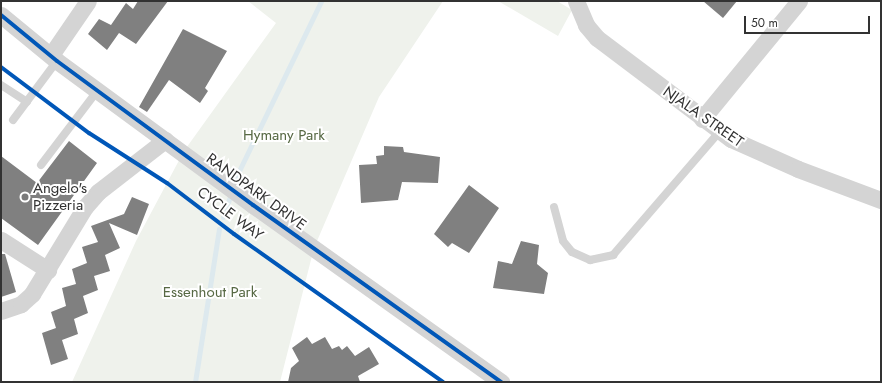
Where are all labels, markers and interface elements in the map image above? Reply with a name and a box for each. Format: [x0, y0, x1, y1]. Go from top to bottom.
scale bar [746, 8, 872, 34]
text: 50 m [751, 14, 778, 32]
street label: NJALA STREET [659, 83, 747, 151]
park label: Hymany Park [243, 127, 325, 145]
street label: RANDPARK DRIVE [203, 150, 309, 234]
place label: Angelo's Pizzeria [33, 179, 87, 214]
street label: CYCLE WAY [193, 183, 267, 245]
marker: Angelo's Pizzeria [20, 192, 30, 202]
park label: Essenhout Park [163, 284, 257, 302]

